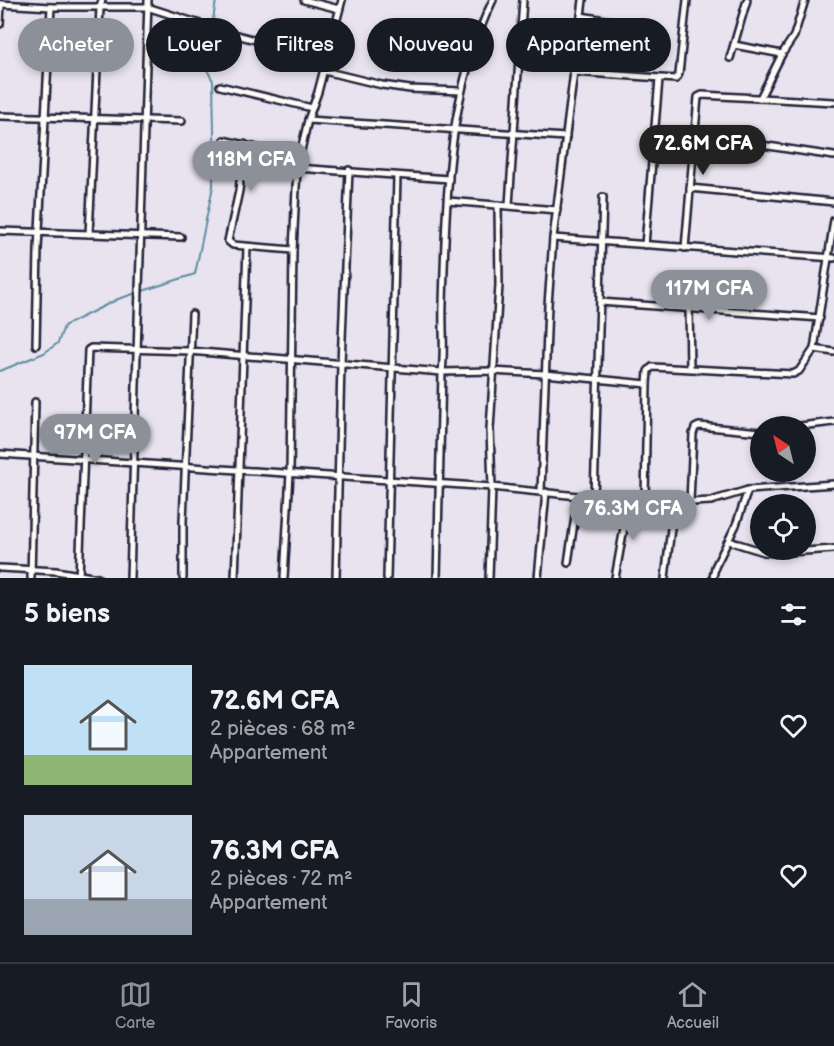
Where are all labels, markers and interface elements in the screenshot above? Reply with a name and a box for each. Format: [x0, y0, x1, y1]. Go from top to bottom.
chip: Acheter [18, 18, 134, 72]
chip: Louer [146, 18, 242, 72]
chip: Filtres [254, 18, 355, 72]
chip: Nouveau [367, 18, 494, 72]
chip: Appartement [506, 18, 671, 72]
pin: 72.6M CFA [634, 125, 772, 176]
text: 72.6M CFA [653, 132, 753, 156]
pin: 118M CFA [189, 141, 313, 192]
text: 118M CFA [207, 148, 295, 172]
pin: 117M CFA [647, 270, 771, 321]
text: 117M CFA [665, 277, 753, 301]
pin: 97M CFA [40, 414, 150, 465]
north arrow [750, 416, 816, 482]
map controls [750, 416, 816, 560]
text: 97M CFA [54, 421, 136, 445]
pin: 76.3M CFA [564, 490, 702, 541]
button: locate [750, 494, 816, 560]
text: 76.3M CFA [584, 497, 682, 521]
icon: filters [777, 598, 810, 631]
text: 5 biens [24, 599, 110, 630]
text: 72.6M CFA [210, 686, 339, 717]
icon: home [72, 689, 144, 761]
icon: heart [777, 709, 810, 742]
text: 2 pièces · 68 m² [210, 717, 355, 741]
text: Appartement [210, 741, 327, 765]
text: 76.3M CFA [210, 836, 339, 867]
icon: home [72, 839, 144, 911]
icon: heart [777, 859, 810, 892]
text: 2 pièces · 72 m² [210, 867, 353, 891]
text: Appartement [210, 891, 327, 915]
tab: Carte [115, 978, 155, 1033]
tab: Favoris [385, 978, 437, 1033]
tab: Accueil [667, 978, 719, 1033]

